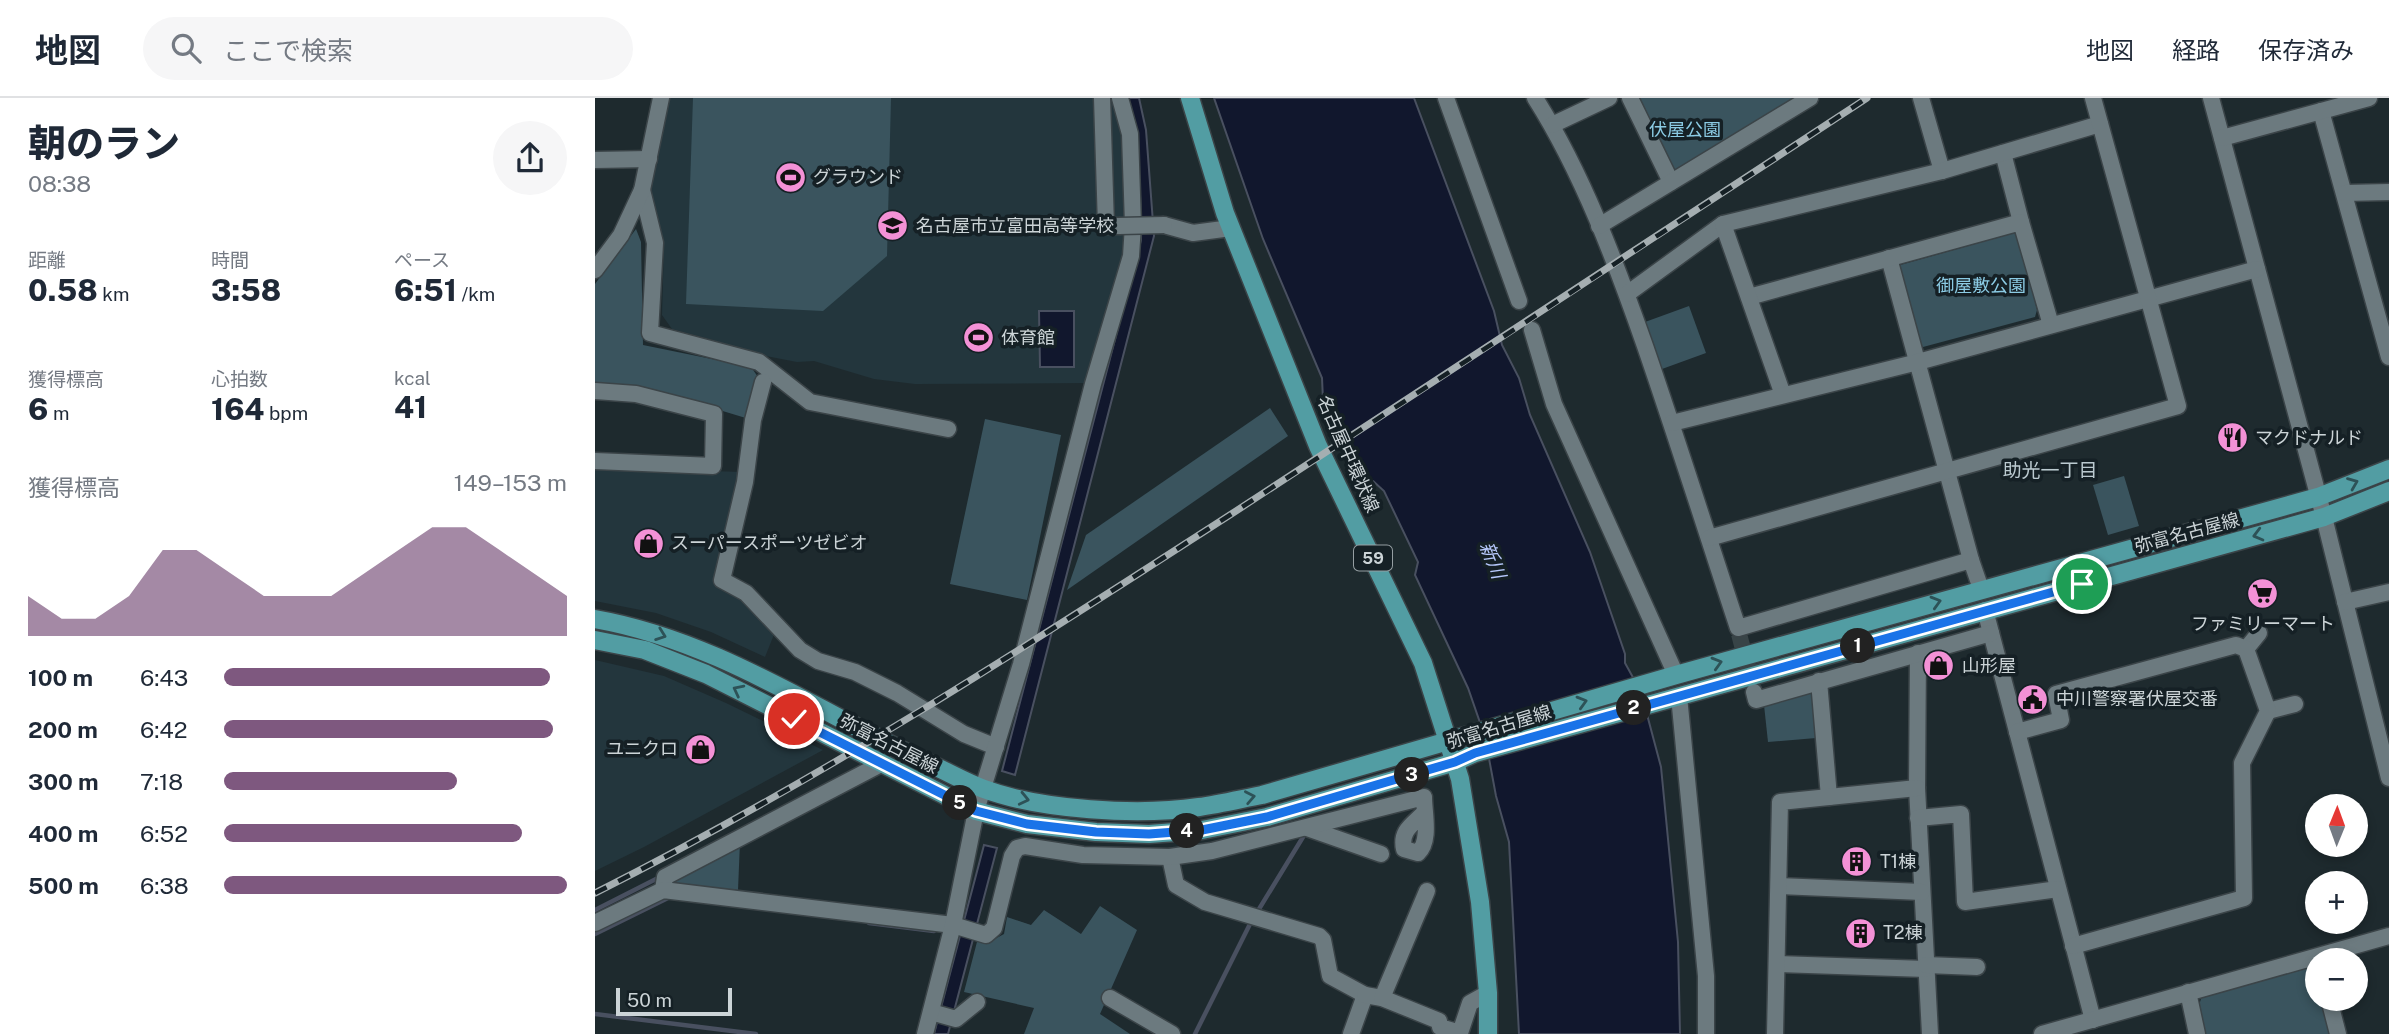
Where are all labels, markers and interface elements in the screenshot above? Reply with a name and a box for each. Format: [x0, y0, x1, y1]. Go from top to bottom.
search box [143, 17, 633, 80]
icon: search [167, 29, 205, 67]
text: 地図 [35, 31, 101, 69]
text: ここで検索 [223, 35, 353, 66]
text: 地図 [2086, 36, 2134, 64]
text: 経路 [2172, 36, 2220, 64]
text: 保存済み [2258, 36, 2354, 64]
park label: 伏屋公園 [1649, 119, 1721, 140]
text: 朝のラン [28, 121, 180, 166]
button: share [493, 121, 567, 195]
sports icon: グラウンド [773, 160, 807, 194]
place label: グラウンド [813, 166, 903, 187]
text: 08:38 [28, 170, 91, 197]
school or university icon: 名古屋市立富田高等学校 [876, 209, 910, 243]
place label: 名古屋市立富田高等学校 [916, 215, 1114, 236]
text: 距離 [28, 249, 66, 271]
text: 時間 [211, 249, 249, 271]
text: ペース [394, 249, 450, 271]
text: 0.58 [28, 272, 98, 308]
text: 3:58 [211, 272, 281, 308]
text: 6:51 [394, 272, 457, 308]
park label: 御屋敷公園 [1936, 275, 2026, 296]
text: km [98, 283, 129, 305]
text: /km [457, 283, 495, 305]
sports icon: 体育館 [961, 321, 995, 355]
place label: 体育館 [1001, 327, 1055, 348]
text: kcal [394, 367, 431, 389]
text: 獲得標高 [28, 368, 104, 390]
text: 心拍数 [211, 368, 268, 390]
text: 41 [394, 389, 427, 425]
text: 6 [28, 391, 48, 427]
text: 164 [211, 391, 264, 427]
street label: 名古屋中環状線 [1313, 392, 1384, 516]
text: m [48, 402, 69, 424]
text: bpm [264, 402, 308, 424]
restaurant icon: マクドナルド [2215, 421, 2249, 455]
place label: マクドナルド [2255, 427, 2363, 448]
district label: 助光一丁目 [2002, 459, 2098, 481]
text: 149–153 m [454, 469, 567, 496]
text: 獲得標高 [28, 474, 120, 501]
one-way arrow [2347, 478, 2359, 492]
street label: 弥富名古屋線 [2132, 508, 2242, 557]
shop icon: スーパースポーツゼビオ [631, 526, 665, 560]
one-way arrow [2252, 527, 2264, 541]
place label: スーパースポーツゼビオ [671, 532, 868, 553]
water label: 新川 [1476, 538, 1511, 584]
road number: 59 [1354, 545, 1392, 570]
pin [2052, 554, 2112, 614]
icon: arrive [2063, 565, 2101, 603]
supermarket icon: ファミリーマート [2246, 577, 2280, 611]
one-way arrow [1930, 596, 1942, 610]
place label: ファミリーマート [2191, 613, 2335, 634]
one-way arrow [655, 627, 667, 641]
pin: 1 [1841, 628, 1875, 664]
text: 1 [1853, 634, 1862, 656]
shop icon: 山形屋 [1922, 649, 1956, 683]
place label: 山形屋 [1962, 655, 2016, 676]
one-way arrow [1711, 657, 1723, 672]
text: 100 m [28, 664, 93, 691]
text: 6:43 [140, 664, 188, 691]
public building icon: 中川警察署伏屋交番 [2016, 682, 2050, 716]
one-way arrow [733, 685, 745, 699]
place label: 中川警察署伏屋交番 [2056, 688, 2218, 709]
pin [764, 689, 824, 749]
pin: 2 [1616, 690, 1651, 726]
one-way arrow [1576, 695, 1588, 710]
text: 2 [1627, 696, 1640, 718]
icon: check [775, 700, 813, 738]
street label: 弥富名古屋線 [1444, 701, 1554, 752]
street label: 弥富名古屋線 [836, 710, 942, 777]
text: 200 m [28, 716, 98, 743]
text: 6:42 [140, 716, 188, 743]
shop icon: ユニクロ [684, 732, 718, 766]
place label: ユニクロ [606, 738, 678, 759]
pin: 3 [1395, 758, 1429, 792]
text: 3 [1405, 763, 1418, 785]
text: 300 m [28, 768, 99, 795]
text: 7:18 [140, 768, 183, 795]
pin: 5 [943, 786, 977, 820]
text: 5 [953, 791, 966, 813]
one-way arrow [1018, 791, 1030, 805]
one-way arrow [1244, 791, 1256, 806]
north arrow [2305, 794, 2368, 858]
map controls [2305, 794, 2368, 1011]
pin: 4 [1169, 814, 1205, 848]
text: 4 [1180, 819, 1193, 841]
text: 400 m [28, 820, 98, 847]
text: 6:52 [140, 820, 188, 847]
building icon: T1棟 [1840, 845, 1874, 879]
place label: T1棟 [1880, 851, 1916, 872]
button: + [2305, 871, 2368, 934]
text: 500 m [28, 872, 99, 899]
text: 6:38 [140, 872, 189, 899]
building icon: T2棟 [1843, 916, 1877, 950]
place label: T2棟 [1883, 922, 1922, 943]
button: − [2305, 948, 2368, 1011]
scale bar [616, 985, 731, 1017]
text: 50 m [627, 989, 672, 1011]

